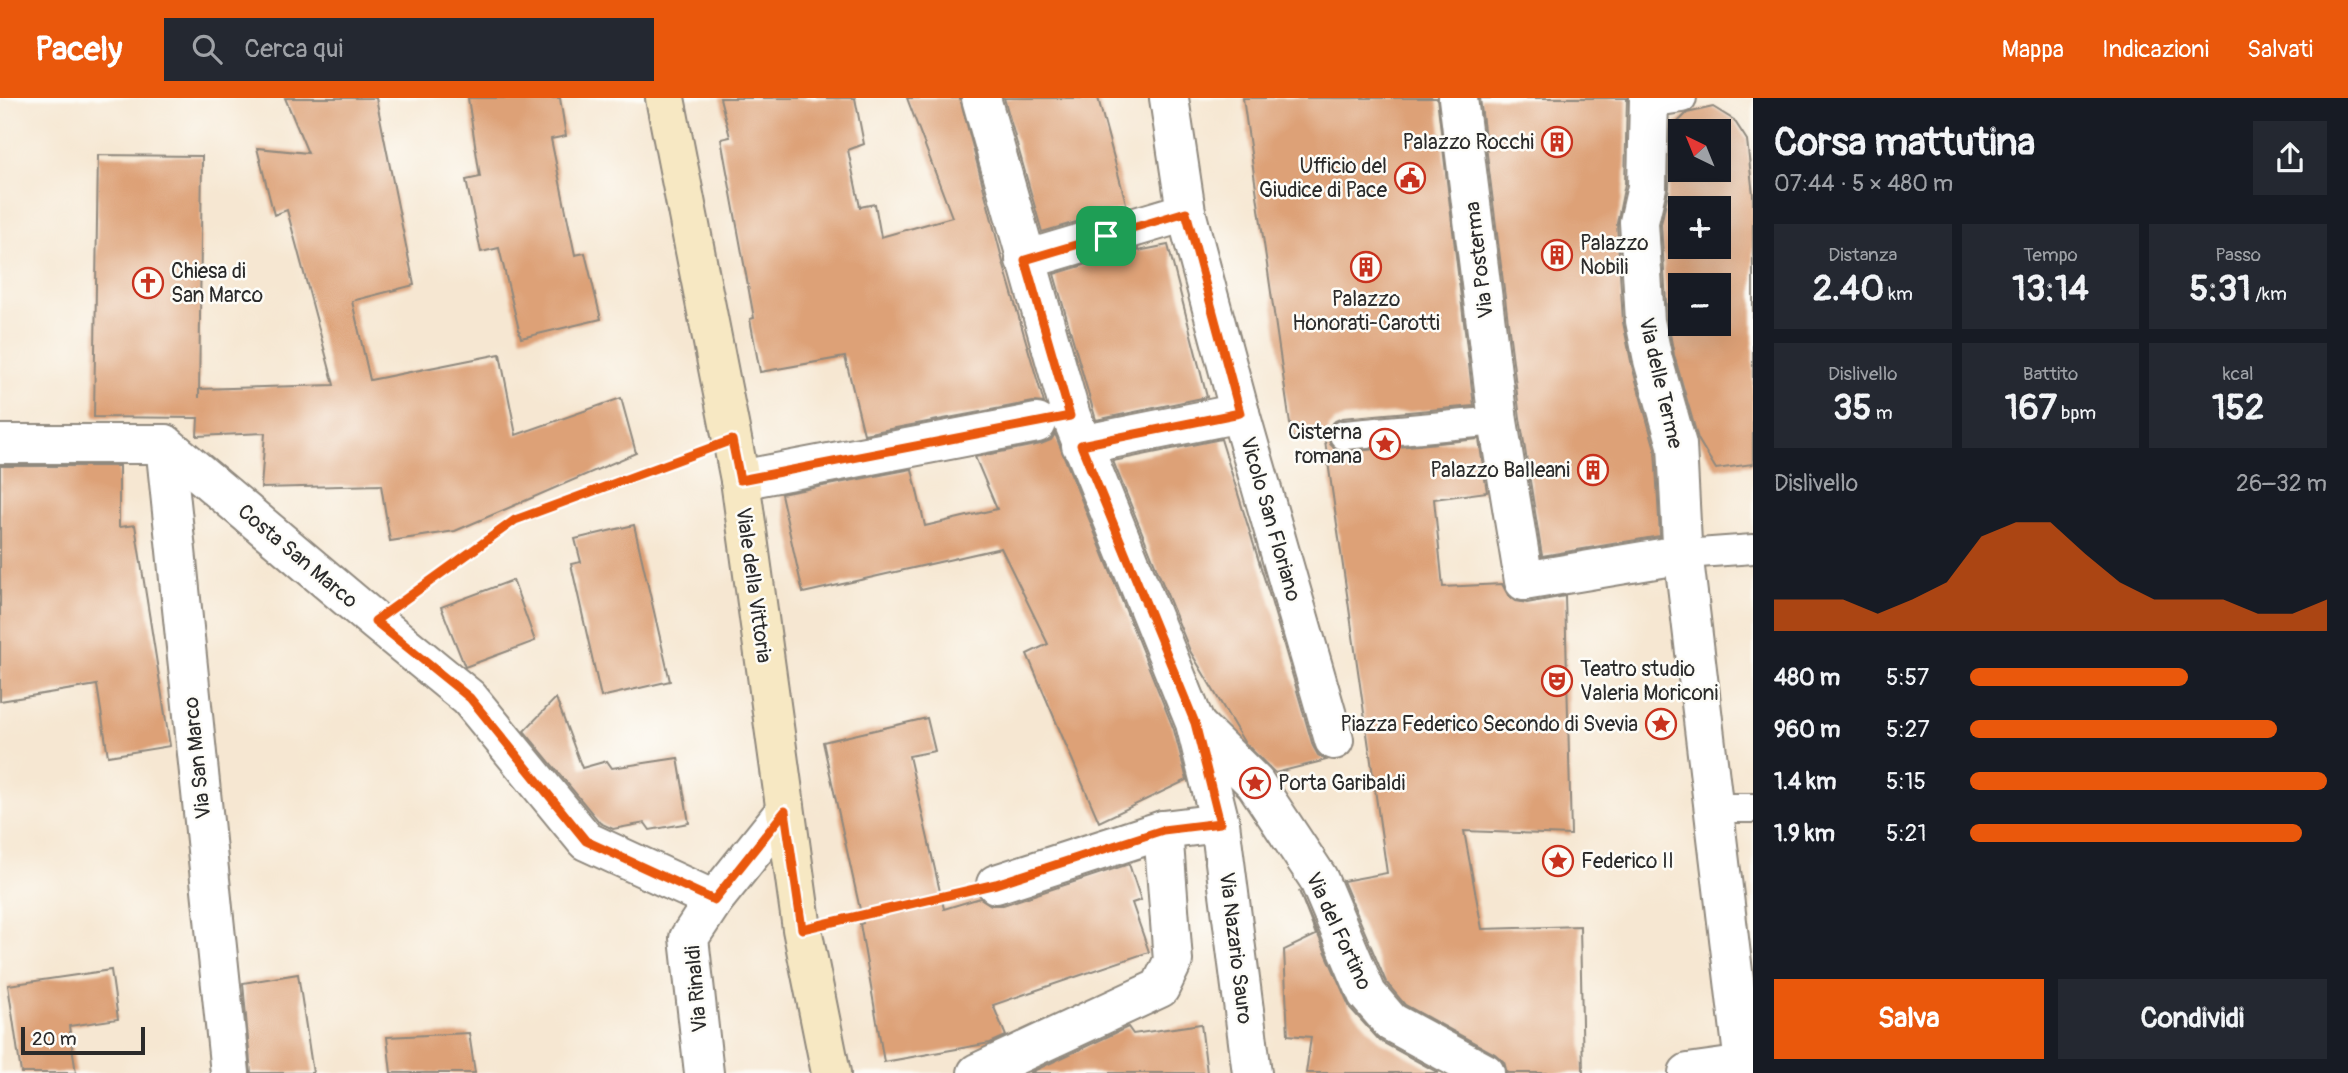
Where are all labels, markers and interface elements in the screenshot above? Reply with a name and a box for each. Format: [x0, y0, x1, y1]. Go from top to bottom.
search box [164, 18, 654, 81]
text: Pacely [35, 29, 122, 70]
icon: search [188, 30, 226, 68]
text: Cerca qui [244, 33, 343, 65]
text: Mappa [2002, 35, 2064, 64]
text: Indicazioni [2102, 35, 2209, 64]
text: Salvati [2247, 35, 2313, 64]
north arrow [1668, 119, 1731, 182]
map controls [1668, 119, 1731, 336]
text: Corsa mattutina [1774, 119, 2035, 167]
button: share [2253, 121, 2327, 195]
building icon: Palazzo Rocchi [1540, 125, 1574, 159]
place label: Palazzo Rocchi [1402, 129, 1534, 156]
place label: Ufficio del Giudice di Pace [1259, 153, 1388, 204]
public building icon: Ufficio del Giudice di Pace [1393, 161, 1427, 195]
text: 07:44 · 5 × 480 m [1774, 169, 1953, 198]
button: + [1668, 196, 1731, 259]
street label: Via Posterma [1459, 200, 1500, 320]
pin [1076, 206, 1136, 266]
icon: arrive [1087, 217, 1125, 255]
place label: Palazzo Nobili [1580, 230, 1648, 281]
building icon: Palazzo Nobili [1540, 238, 1574, 272]
text: Distanza [1828, 243, 1897, 267]
text: Tempo [2023, 243, 2078, 267]
text: Passo [2215, 243, 2261, 267]
building icon: Palazzo Honorati-Carotti [1349, 250, 1383, 284]
place label: Chiesa di San Marco [171, 258, 263, 309]
church icon: Chiesa di San Marco [131, 266, 165, 300]
text: 2.40 [1813, 267, 1884, 311]
text: 13:14 [2012, 267, 2089, 311]
text: 5:31 [2190, 267, 2251, 311]
button: − [1668, 273, 1731, 336]
text: km [1884, 282, 1913, 306]
text: /km [2251, 282, 2287, 306]
place label: Palazzo Honorati-Carotti [1292, 286, 1440, 337]
street label: Via delle Terme [1632, 315, 1689, 452]
text: Dislivello [1828, 362, 1898, 386]
text: Battito [2023, 362, 2078, 386]
text: kcal [2223, 362, 2254, 386]
text: 35 [1833, 386, 1872, 430]
text: 167 [2005, 386, 2057, 430]
text: 152 [2212, 386, 2264, 430]
text: m [1872, 401, 1893, 425]
text: bpm [2057, 401, 2096, 425]
place label: Cisterna romana [1288, 419, 1362, 470]
place icon: Cisterna romana [1368, 427, 1402, 461]
street label: Vicolo San Floriano [1234, 434, 1307, 604]
building icon: Palazzo Balleani [1576, 453, 1610, 487]
place label: Palazzo Balleani [1430, 457, 1570, 484]
text: Dislivello [1774, 469, 1858, 498]
text: 26–32 m [2236, 469, 2327, 498]
street label: Costa San Marco [232, 498, 363, 614]
street label: Viale della Vittoria [729, 506, 778, 665]
place label: Teatro studio Valeria Moriconi [1580, 656, 1719, 707]
text: 480 m [1774, 663, 1840, 692]
text: 5:57 [1886, 663, 1929, 692]
theatre icon: Teatro studio Valeria Moriconi [1540, 664, 1574, 698]
street label: Via San Marco [178, 695, 217, 820]
place icon: Piazza Federico Secondo di Svevia [1644, 707, 1678, 741]
place label: Piazza Federico Secondo di Svevia [1340, 711, 1638, 738]
text: 960 m [1774, 715, 1840, 744]
text: 5:27 [1886, 715, 1930, 744]
place icon: Porta Garibaldi [1238, 766, 1272, 800]
text: 1.4 km [1774, 767, 1836, 796]
text: 5:15 [1886, 767, 1926, 796]
place label: Porta Garibaldi [1278, 770, 1405, 797]
text: 1.9 km [1774, 819, 1835, 848]
text: 5:21 [1886, 819, 1926, 848]
place icon: Federico II [1541, 844, 1575, 878]
place label: Federico II [1581, 848, 1674, 875]
street label: Via del Fortino [1299, 868, 1378, 994]
street label: Via Nazario Sauro [1213, 871, 1258, 1026]
street label: Via Rinaldi [679, 944, 714, 1033]
button: Salva [1774, 979, 2044, 1059]
button: Condividi [2058, 979, 2327, 1059]
scale bar [21, 1024, 145, 1056]
text: 20 m [32, 1027, 77, 1051]

